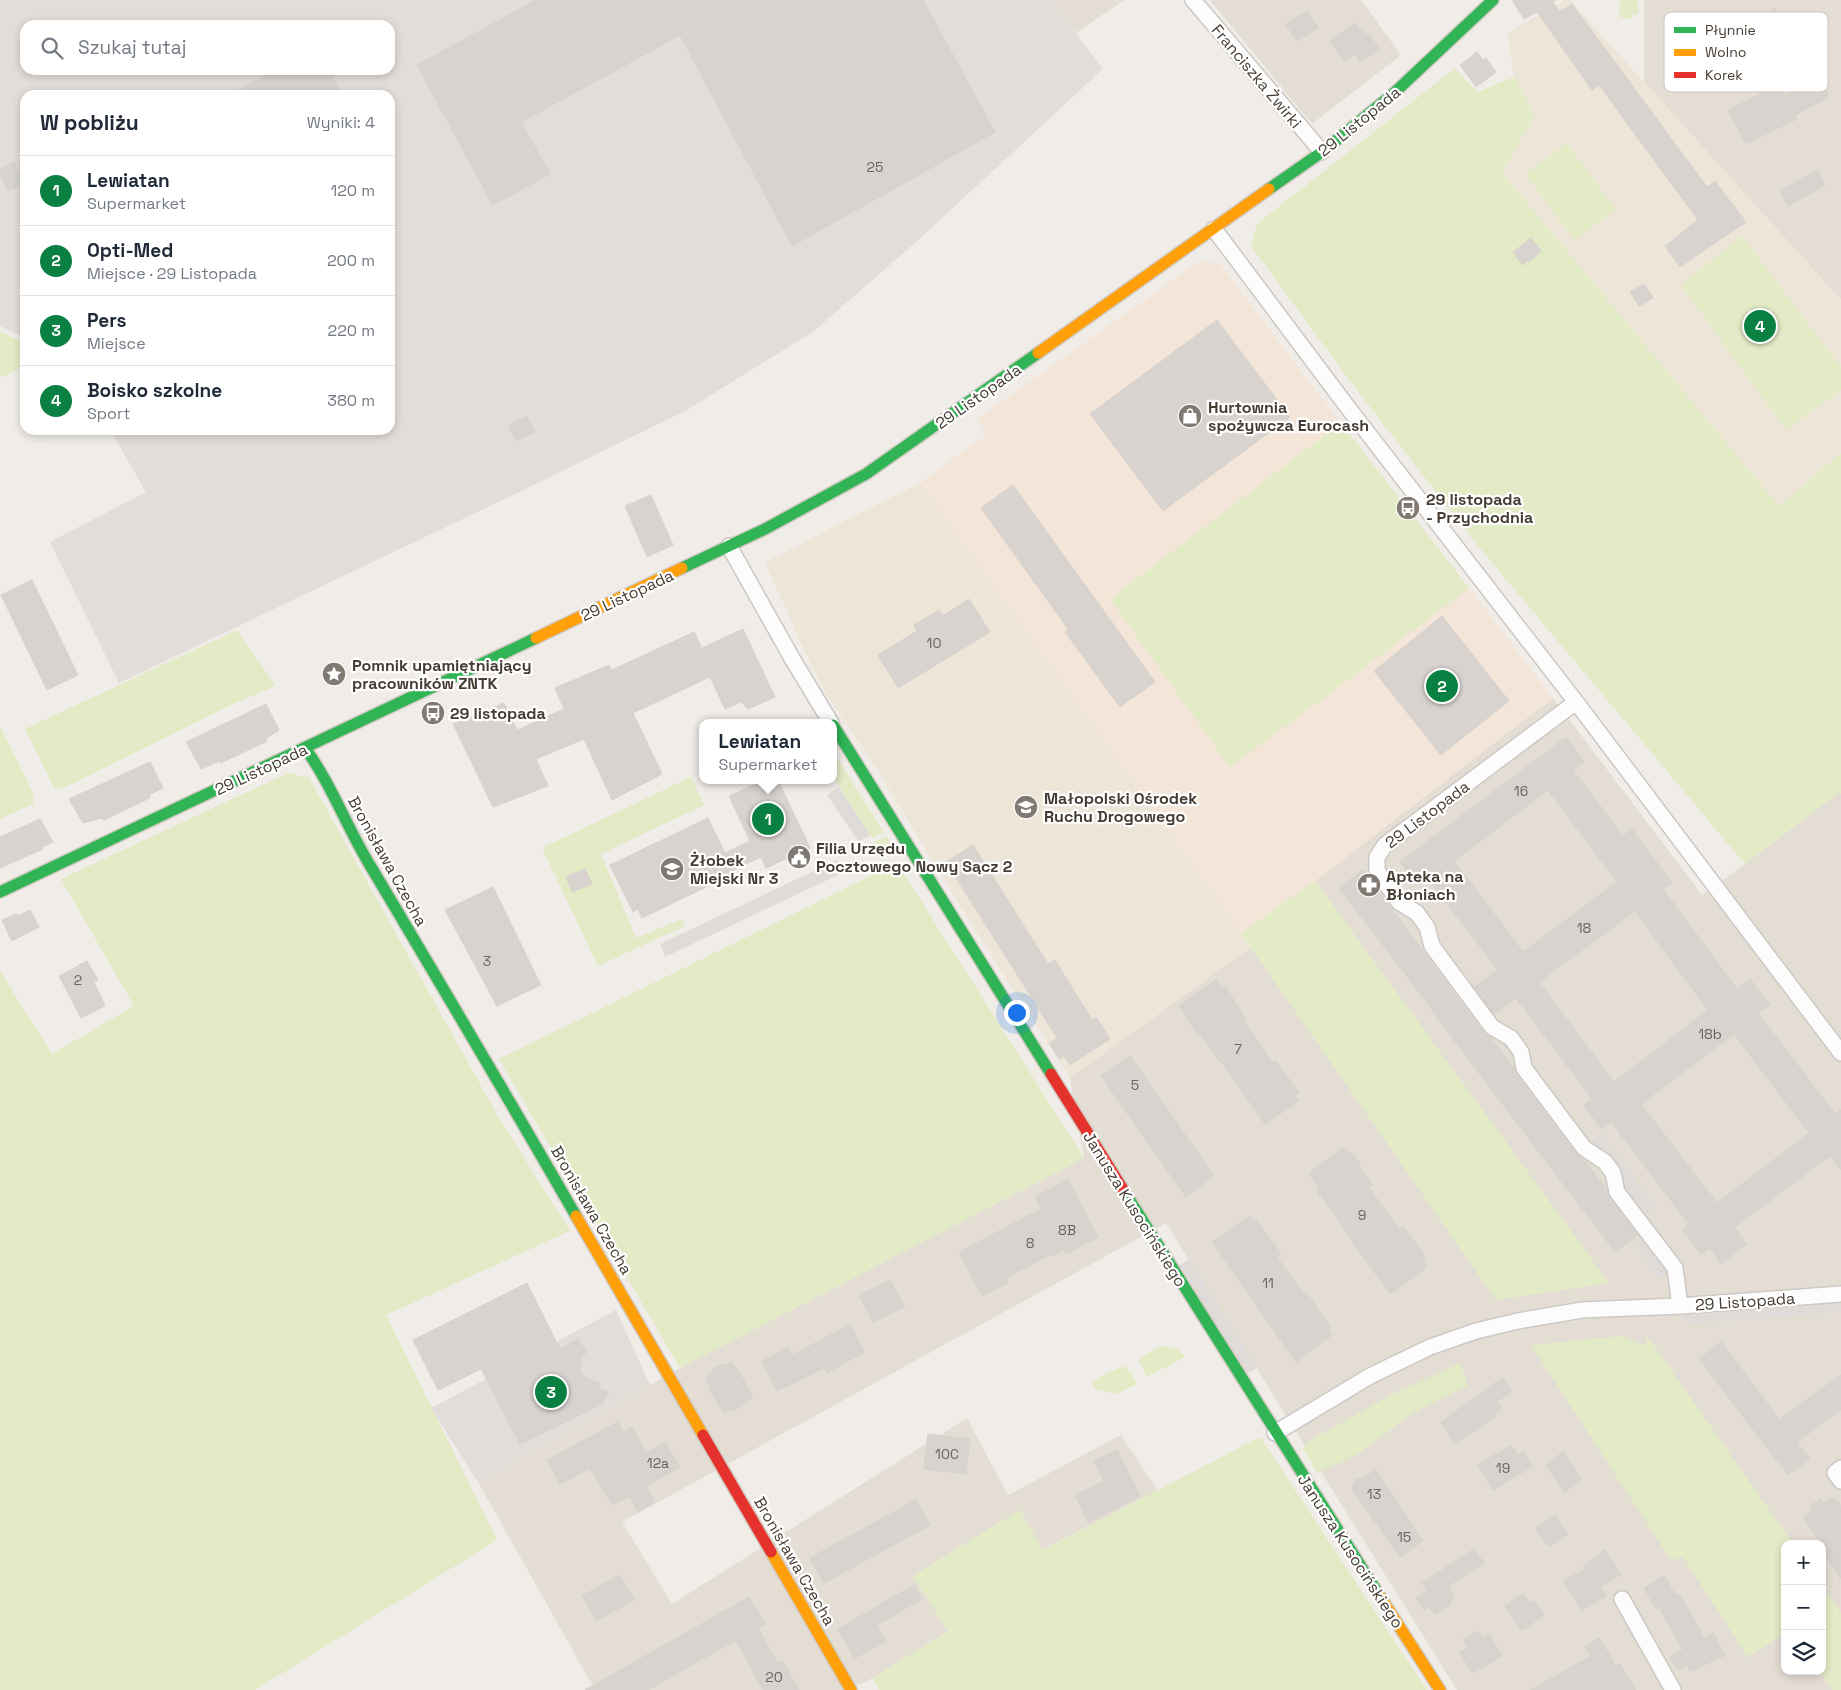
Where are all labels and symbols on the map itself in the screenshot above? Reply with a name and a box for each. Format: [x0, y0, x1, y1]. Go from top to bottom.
legend [1664, 12, 1828, 92]
street label: Franciszka Żwirki [1207, 20, 1306, 133]
text: Płynnie [1705, 21, 1756, 39]
text: Wolno [1705, 43, 1746, 61]
text: Korek [1705, 66, 1743, 84]
street label: 29 Listopada [1314, 82, 1405, 161]
house number: 25 [867, 158, 883, 176]
pin: 4 [1744, 307, 1776, 345]
street label: 29 Listopada [931, 359, 1025, 434]
place label: Hurtownia spożywcza Eurocash [1208, 397, 1369, 436]
shop icon: Hurtownia spożywcza Eurocash [1177, 403, 1203, 429]
place label: 29 listopada - Przychodnia [1426, 489, 1533, 528]
bus stop icon: 29 listopada - Przychodnia [1395, 495, 1421, 521]
street label: 29 Listopada [577, 565, 677, 626]
house number: 10 [927, 634, 941, 652]
place label: Pomnik upamiętniający pracowników ZNTK [352, 655, 532, 694]
place icon: Pomnik upamiętniający pracowników ZNTK [321, 661, 347, 687]
pin: 2 [1426, 667, 1458, 705]
bus stop icon: 29 listopada [420, 700, 446, 726]
place label: 29 listopada [450, 703, 546, 724]
street label: 29 Listopada [211, 739, 311, 800]
street label: 29 Listopada [1381, 776, 1474, 853]
house number: 16 [1514, 782, 1528, 800]
place label: Małopolski Ośrodek Ruchu Drogowego [1044, 788, 1197, 827]
street label: Bronisława Czecha [343, 792, 432, 930]
school or university icon: Małopolski Ośrodek Ruchu Drogowego [1013, 794, 1039, 820]
pin: 1 [752, 800, 784, 838]
place label: Filia Urzędu Pocztowego Nowy Sącz 2 [816, 838, 1012, 877]
public building icon: Filia Urzędu Pocztowego Nowy Sącz 2 [786, 844, 812, 870]
place label: Żłobek Miejski Nr 3 [690, 850, 779, 889]
school or university icon: Żłobek Miejski Nr 3 [659, 856, 685, 882]
place label: Apteka na Błoniach [1386, 866, 1464, 905]
pharmacy icon: Apteka na Błoniach [1356, 872, 1382, 898]
house number: 18 [1577, 919, 1592, 937]
house number: 3 [483, 952, 491, 970]
house number: 2 [74, 971, 82, 989]
your location [1004, 1000, 1030, 1026]
house number: 18b [1698, 1025, 1722, 1043]
house number: 7 [1234, 1040, 1242, 1058]
house number: 5 [1131, 1076, 1139, 1094]
street label: Janusza Kusocińskiego [1078, 1128, 1191, 1291]
street label: Bronisława Czecha [546, 1142, 637, 1279]
house number: 9 [1358, 1206, 1366, 1224]
house number: 8B [1058, 1221, 1076, 1239]
house number: 8 [1026, 1234, 1035, 1252]
house number: 11 [1262, 1274, 1274, 1292]
street label: 29 Listopada [1694, 1288, 1796, 1315]
pin: 3 [535, 1373, 567, 1411]
house number: 10C [935, 1445, 959, 1463]
house number: 12a [647, 1454, 669, 1472]
house number: 19 [1496, 1459, 1510, 1477]
street label: Janusza Kusocińskiego [1293, 1470, 1408, 1632]
house number: 13 [1367, 1485, 1381, 1503]
street label: Bronisława Czecha [749, 1493, 840, 1630]
house number: 15 [1397, 1528, 1411, 1546]
house number: 20 [765, 1668, 783, 1686]

